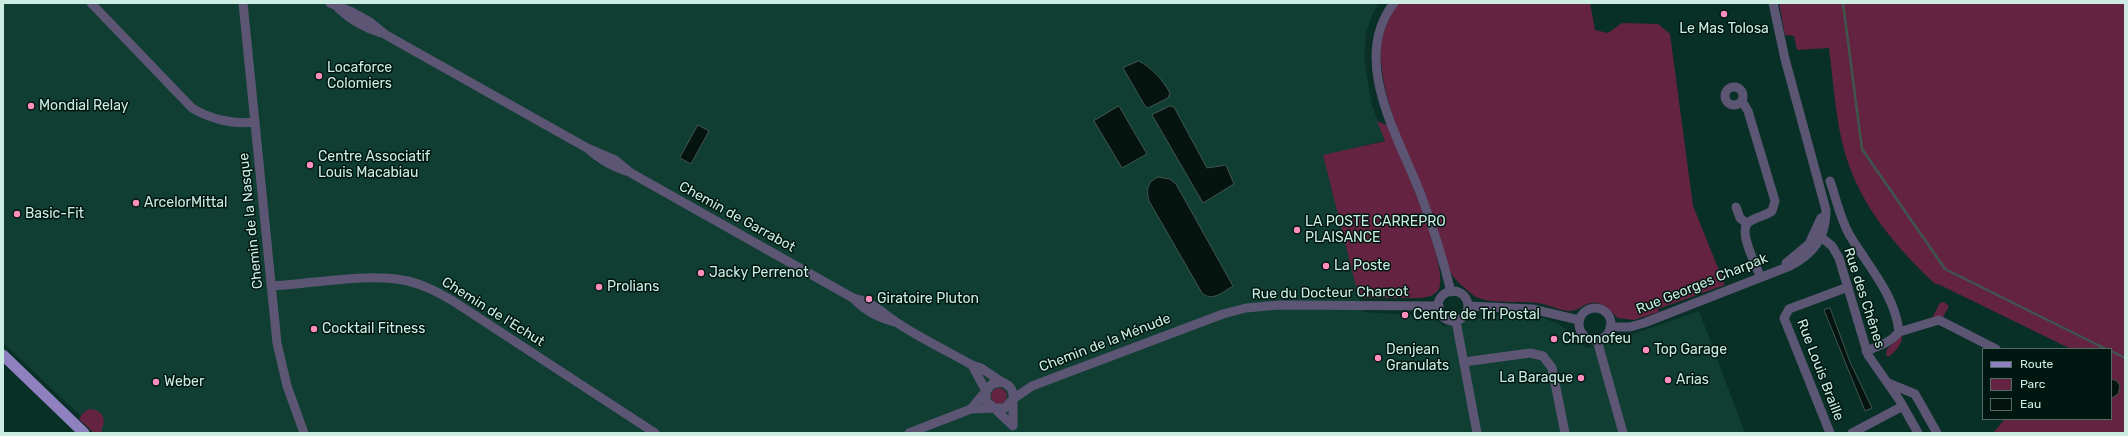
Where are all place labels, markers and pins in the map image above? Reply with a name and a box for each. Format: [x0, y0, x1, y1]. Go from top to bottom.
marker: Le Mas Tolosa [1719, 9, 1729, 19]
place label: Le Mas Tolosa [1679, 21, 1769, 37]
place label: Locaforce Colomiers [327, 60, 392, 92]
marker: Locaforce Colomiers [314, 71, 324, 81]
place label: Mondial Relay [39, 98, 129, 114]
marker: Mondial Relay [26, 101, 36, 111]
place label: Centre Associatif Louis Macabiau [318, 149, 430, 182]
marker: Centre Associatif Louis Macabiau [305, 160, 315, 170]
place label: ArcelorMittal [144, 195, 227, 211]
marker: ArcelorMittal [131, 198, 141, 208]
place label: Basic-Fit [25, 206, 84, 222]
marker: Basic-Fit [12, 209, 22, 219]
place label: LA POSTE CARREPRO PLAISANCE [1305, 214, 1446, 246]
marker: LA POSTE CARREPRO PLAISANCE [1292, 225, 1302, 235]
place label: La Poste [1334, 258, 1390, 274]
marker: La Poste [1321, 261, 1331, 271]
place label: Jacky Perrenot [709, 265, 809, 281]
marker: Jacky Perrenot [696, 268, 706, 278]
place label: Prolians [607, 279, 659, 295]
marker: Prolians [594, 282, 604, 292]
place label: Giratoire Pluton [877, 291, 979, 307]
marker: Giratoire Pluton [864, 294, 874, 304]
place label: Centre de Tri Postal [1413, 307, 1540, 323]
marker: Centre de Tri Postal [1400, 310, 1410, 320]
place label: Cocktail Fitness [322, 321, 425, 337]
marker: Cocktail Fitness [309, 324, 319, 334]
place label: Chronofeu [1562, 331, 1631, 347]
marker: Chronofeu [1549, 334, 1559, 344]
place label: Denjean Granulats [1386, 342, 1449, 374]
place label: Top Garage [1654, 342, 1727, 358]
marker: Top Garage [1641, 345, 1651, 355]
marker: Denjean Granulats [1373, 353, 1383, 363]
place label: La Baraque [1499, 370, 1573, 386]
place label: Arias [1676, 372, 1709, 388]
marker: La Baraque [1576, 373, 1586, 383]
place label: Weber [164, 374, 204, 390]
marker: Arias [1663, 375, 1673, 385]
marker: Weber [151, 377, 161, 387]

